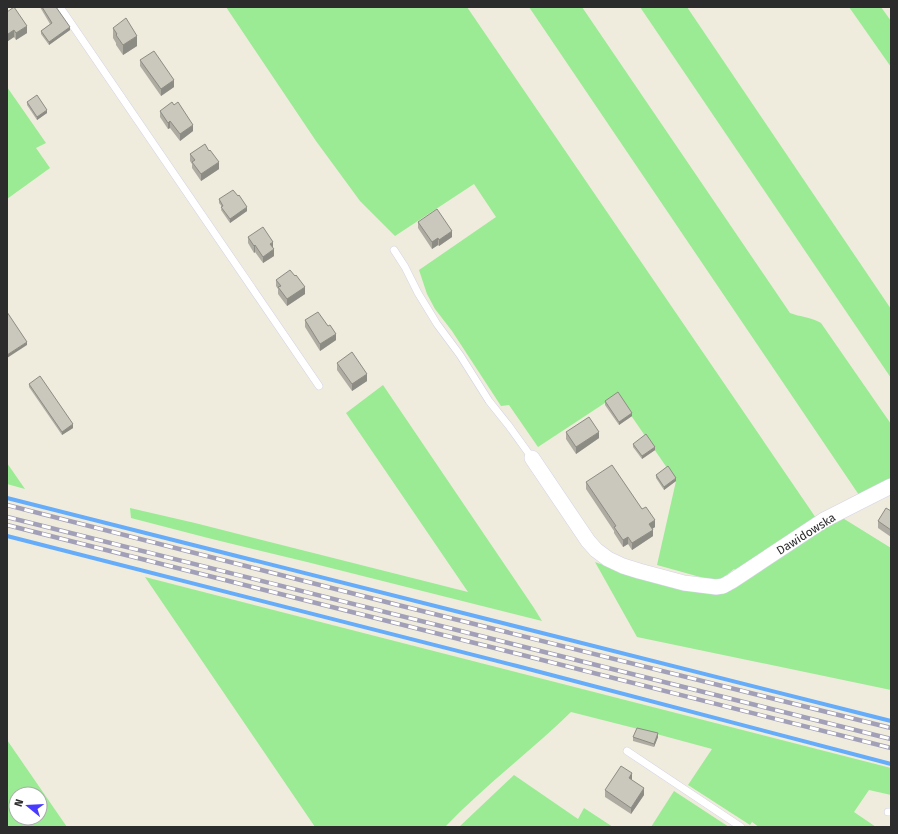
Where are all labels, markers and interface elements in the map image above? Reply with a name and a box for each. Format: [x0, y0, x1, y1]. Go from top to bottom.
street label: Dawidowska [774, 510, 838, 558]
north arrow [8, 786, 48, 826]
text: N [12, 798, 26, 809]

